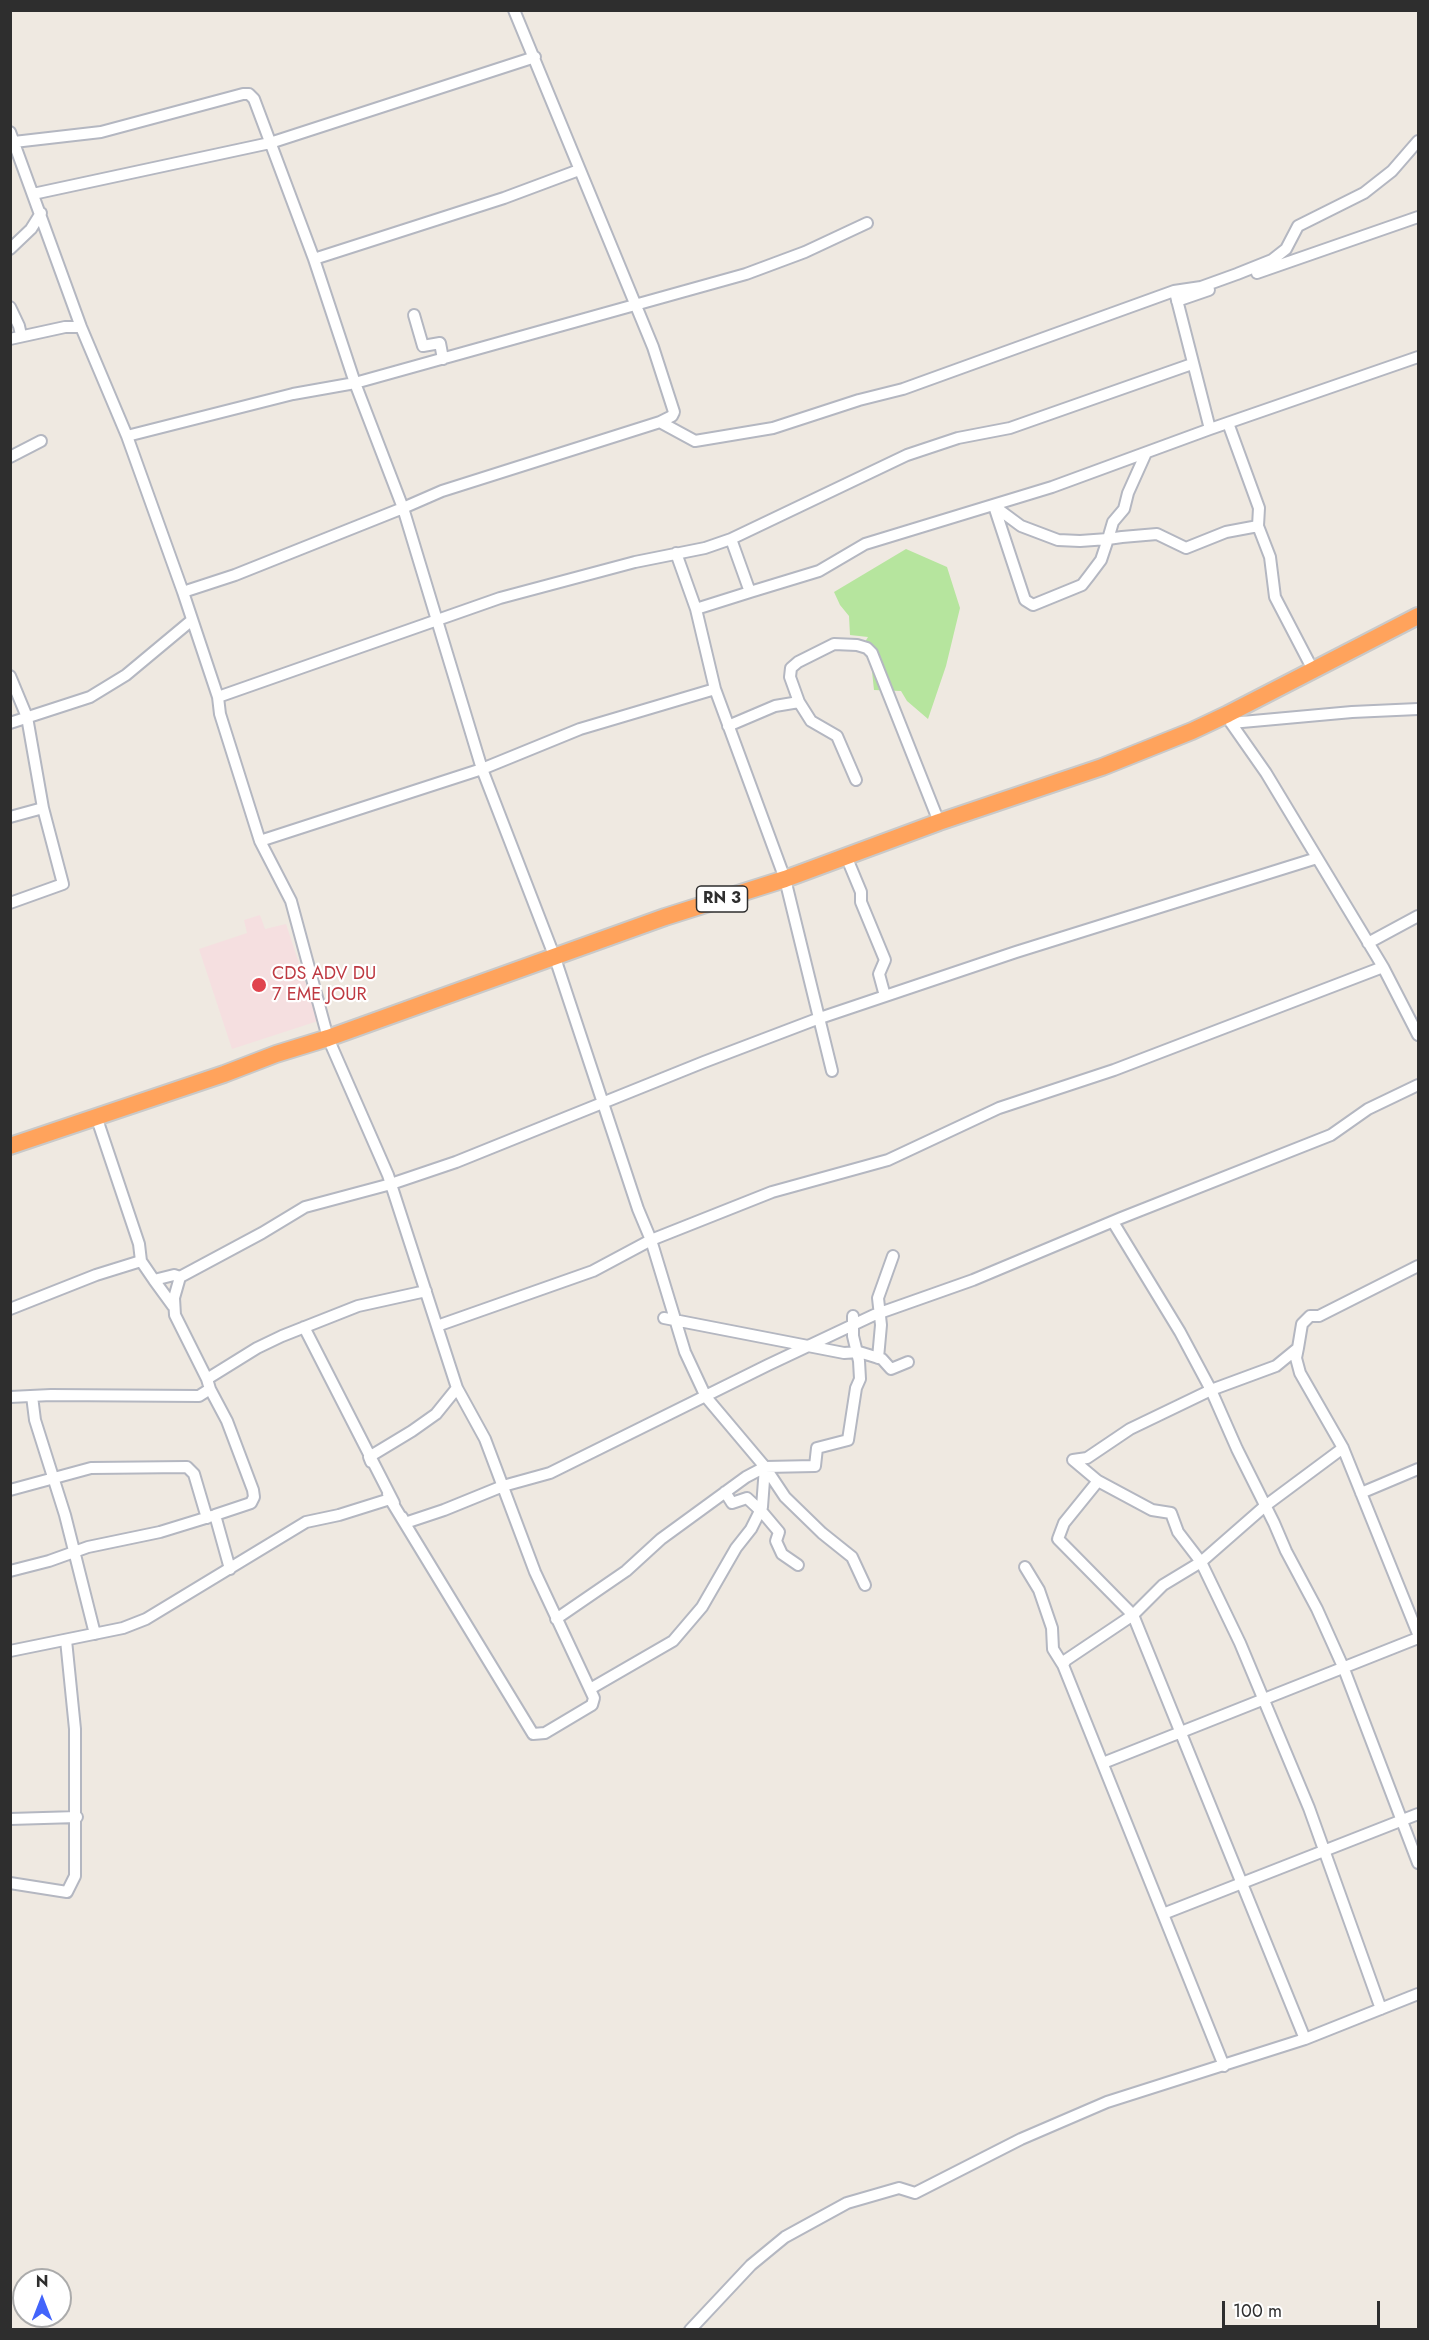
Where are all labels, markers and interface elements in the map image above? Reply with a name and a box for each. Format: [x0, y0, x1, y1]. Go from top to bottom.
road number: RN 3 [696, 886, 748, 912]
place label: CDS ADV DU 7 EME JOUR [272, 964, 376, 1006]
marker: CDS ADV DU 7 EME JOUR [250, 976, 268, 994]
north arrow [12, 2268, 72, 2328]
text: N [36, 2270, 48, 2293]
scale bar [1225, 2289, 1382, 2327]
text: 100 m [1233, 2298, 1282, 2324]

